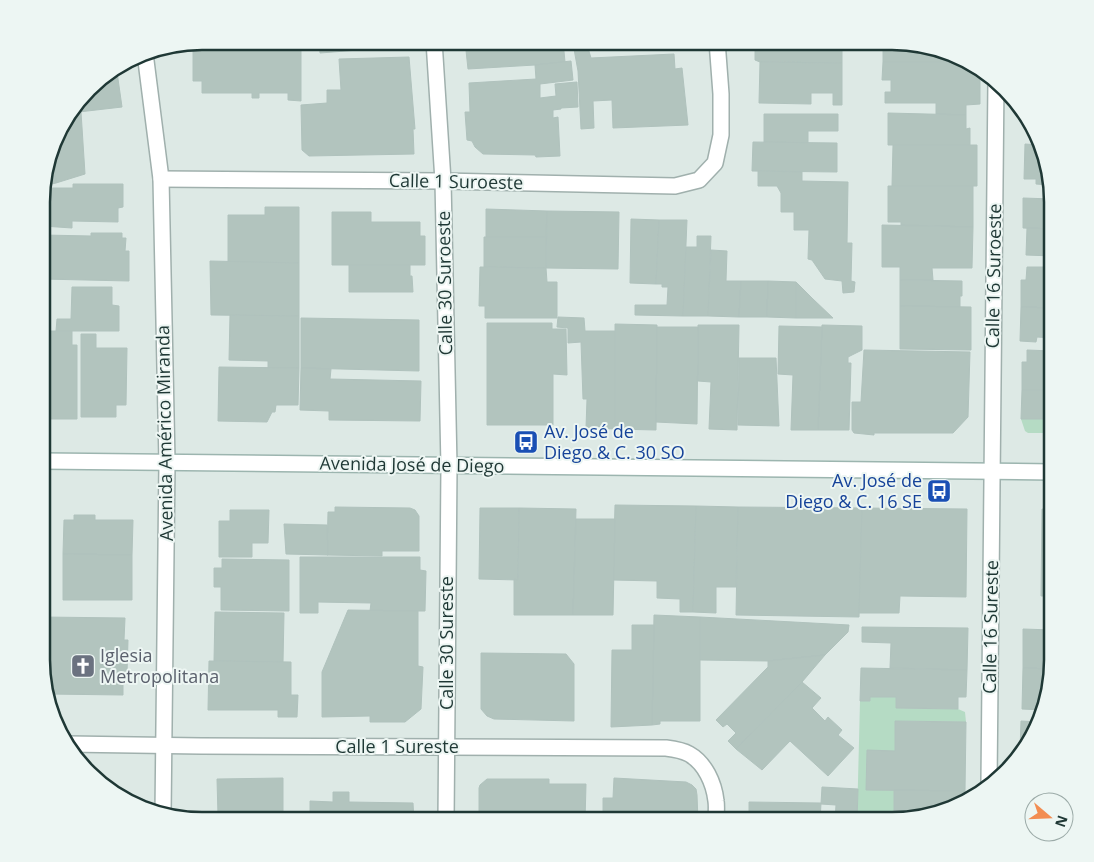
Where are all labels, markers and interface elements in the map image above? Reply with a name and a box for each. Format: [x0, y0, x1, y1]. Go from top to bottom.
street label: Calle 1 Suroeste [389, 168, 523, 194]
street label: Calle 16 Suroeste [980, 203, 1006, 349]
street label: Calle 30 Suroeste [431, 210, 457, 356]
street label: Avenida Américo Miranda [150, 325, 178, 541]
place label: Av. José de Diego & C. 30 SO [544, 419, 685, 464]
bus stop icon: Av. José de Diego & C. 30 SO [513, 429, 539, 455]
street label: Avenida José de Diego [319, 450, 505, 478]
place label: Av. José de Diego & C. 16 SE [785, 468, 922, 513]
bus stop icon: Av. José de Diego & C. 16 SE [926, 478, 952, 504]
street label: Calle 16 Sureste [977, 560, 1003, 694]
street label: Calle 30 Sureste [434, 576, 458, 710]
place label: Iglesia Metropolitana [100, 643, 219, 688]
church icon: Iglesia Metropolitana [70, 653, 96, 679]
street label: Calle 1 Sureste [335, 734, 459, 758]
north arrow [1024, 792, 1074, 842]
text: N [1051, 813, 1073, 830]

